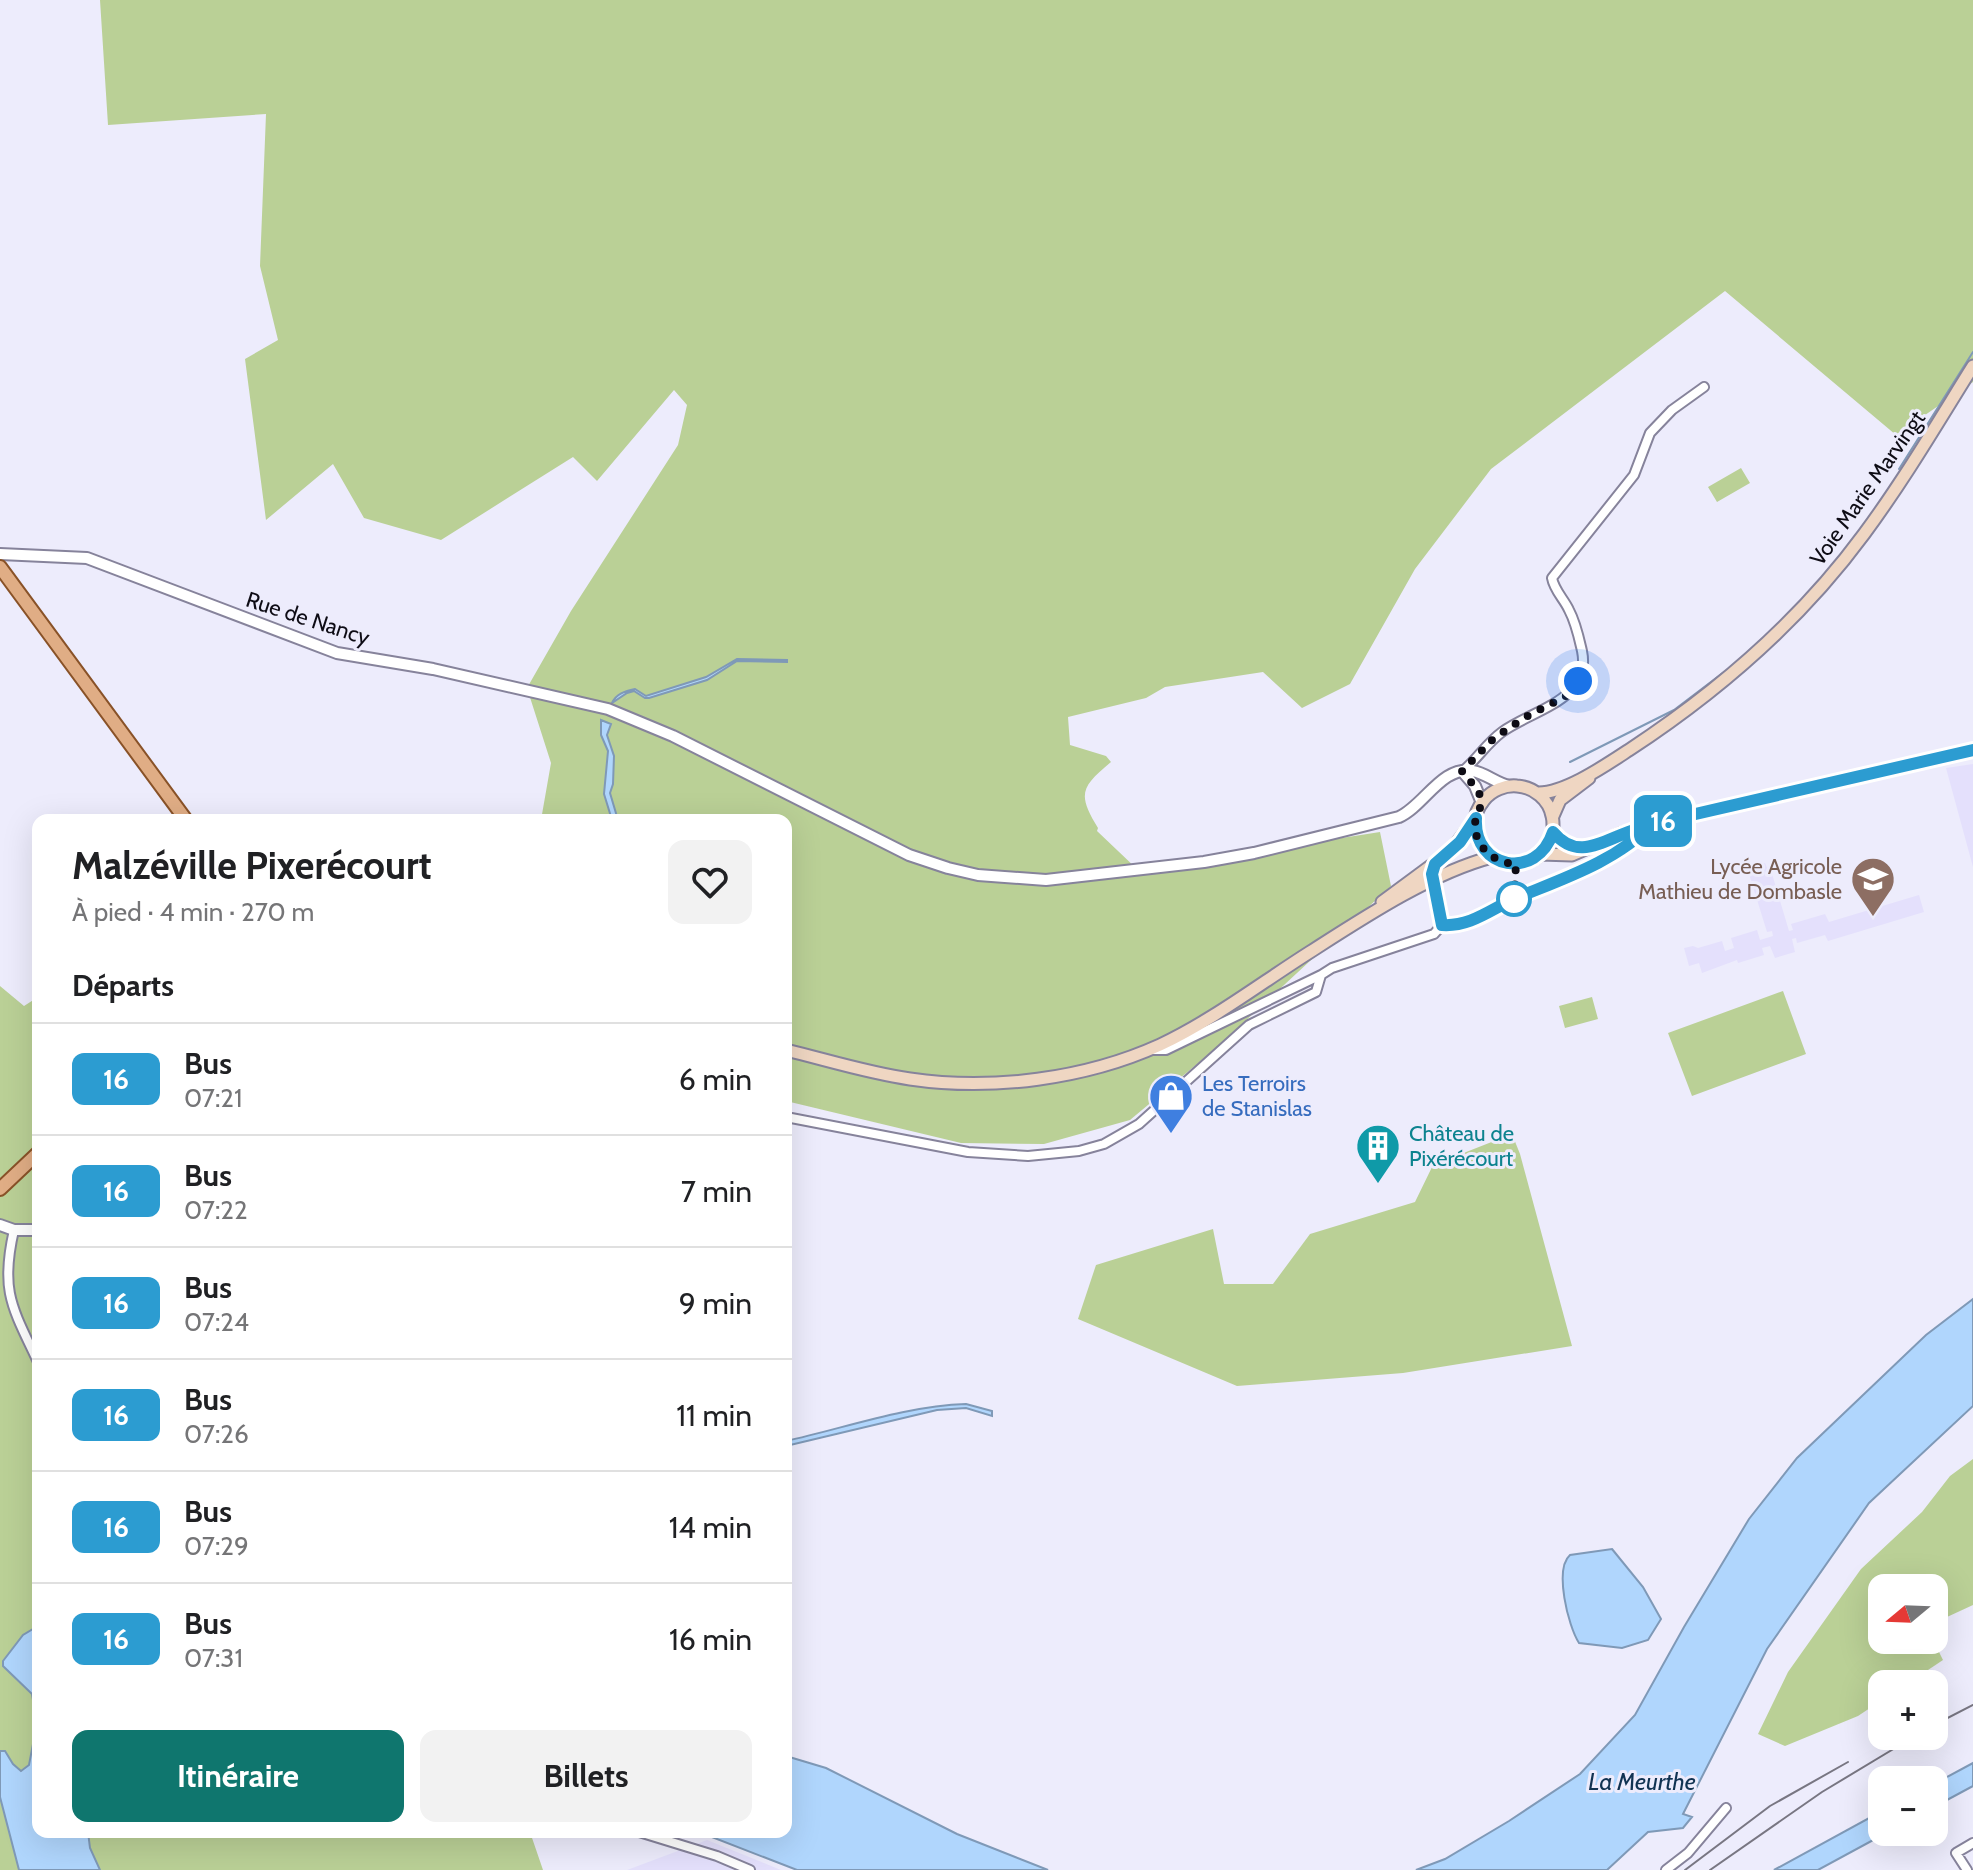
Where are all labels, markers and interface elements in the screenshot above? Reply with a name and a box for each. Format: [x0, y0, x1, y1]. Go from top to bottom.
street label: Voie Marie Marvingt [1804, 405, 1931, 571]
street label: Rue de Nancy [243, 586, 373, 651]
your location [1558, 661, 1598, 701]
line badge: 16 [1627, 795, 1699, 847]
text: 16 [1650, 804, 1676, 838]
button: heart [668, 840, 752, 924]
text: Malzéville Pixerécourt [72, 842, 432, 889]
place label: Lycée Agricole Mathieu de Dombasle [1638, 853, 1842, 905]
school or university icon: Lycée Agricole Mathieu de Dombasle [1849, 855, 1897, 918]
unlabelled marker [1497, 882, 1531, 916]
text: À pied · 4 min · 270 m [72, 896, 314, 928]
text: Départs [72, 967, 174, 1004]
text: Bus [184, 1045, 232, 1082]
text: 6 min [679, 1061, 752, 1098]
text: 16 [103, 1062, 129, 1096]
place label: Les Terroirs de Stanislas [1202, 1070, 1312, 1122]
shop icon: Les Terroirs de Stanislas [1147, 1072, 1195, 1135]
text: 07:21 [184, 1082, 242, 1114]
place label: Château de Pixérécourt [1409, 1120, 1514, 1172]
building icon: Château de Pixérécourt [1354, 1122, 1402, 1185]
text: Bus [184, 1157, 232, 1194]
text: 7 min [681, 1173, 752, 1210]
text: 16 [103, 1174, 129, 1208]
text: 07:22 [184, 1194, 248, 1226]
text: Bus [184, 1269, 232, 1306]
text: 9 min [679, 1285, 752, 1322]
text: 16 [103, 1286, 129, 1320]
text: 07:24 [184, 1306, 249, 1338]
text: Bus [184, 1381, 232, 1418]
text: 11 min [676, 1397, 752, 1434]
text: 16 [103, 1398, 129, 1432]
text: 07:26 [184, 1418, 249, 1450]
text: Bus [184, 1493, 232, 1530]
text: 14 min [669, 1509, 752, 1546]
text: 16 [103, 1510, 129, 1544]
text: 07:29 [184, 1530, 249, 1562]
north arrow [1868, 1574, 1948, 1654]
map controls [1868, 1574, 1948, 1846]
text: Bus [184, 1605, 232, 1642]
text: 16 min [669, 1621, 752, 1658]
text: 16 [103, 1622, 129, 1656]
text: 07:31 [184, 1642, 243, 1674]
button: + [1868, 1670, 1948, 1750]
button: Itinéraire [72, 1730, 404, 1822]
button: Billets [420, 1730, 752, 1822]
button: − [1868, 1766, 1948, 1846]
water label: La Meurthe [1588, 1767, 1696, 1796]

